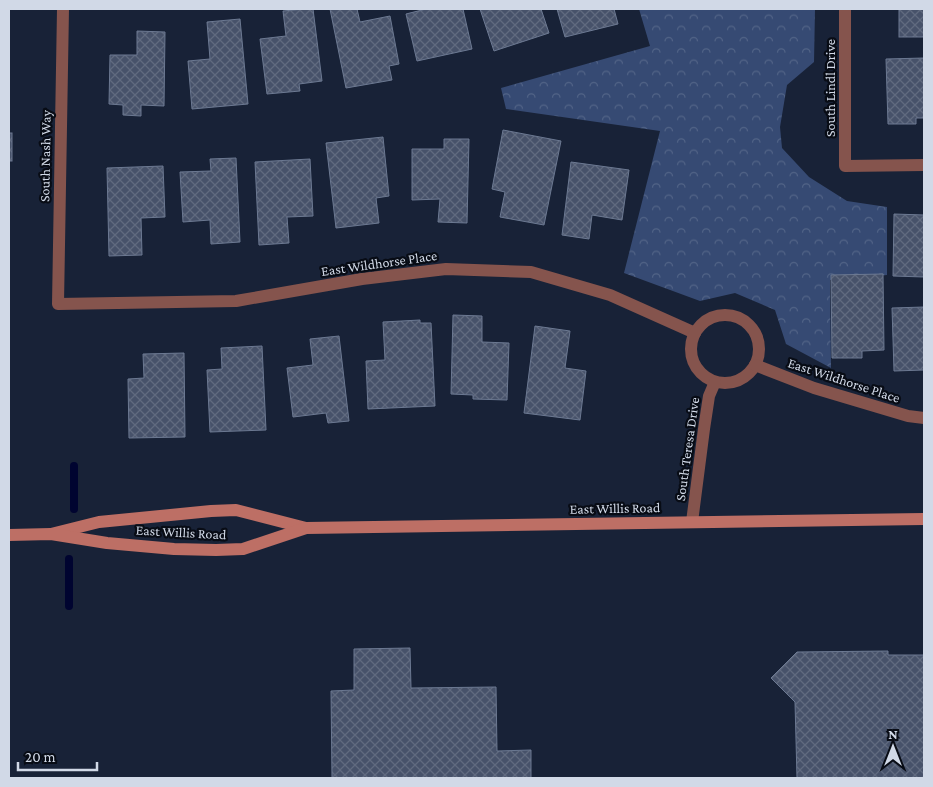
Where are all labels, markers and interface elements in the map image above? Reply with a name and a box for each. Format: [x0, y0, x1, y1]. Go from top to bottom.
street label: South Lindl Drive [822, 39, 838, 137]
street label: South Nash Way [36, 109, 54, 202]
street label: East Wildhorse Place [320, 247, 438, 279]
street label: East Wildhorse Place [786, 354, 902, 406]
street label: South Teresa Drive [672, 396, 702, 502]
street label: East Willis Road [570, 499, 661, 517]
street label: East Willis Road [135, 522, 227, 542]
north arrow [868, 722, 918, 772]
text: N [888, 726, 898, 742]
scale bar [18, 740, 96, 772]
text: 20 m [25, 749, 56, 765]

